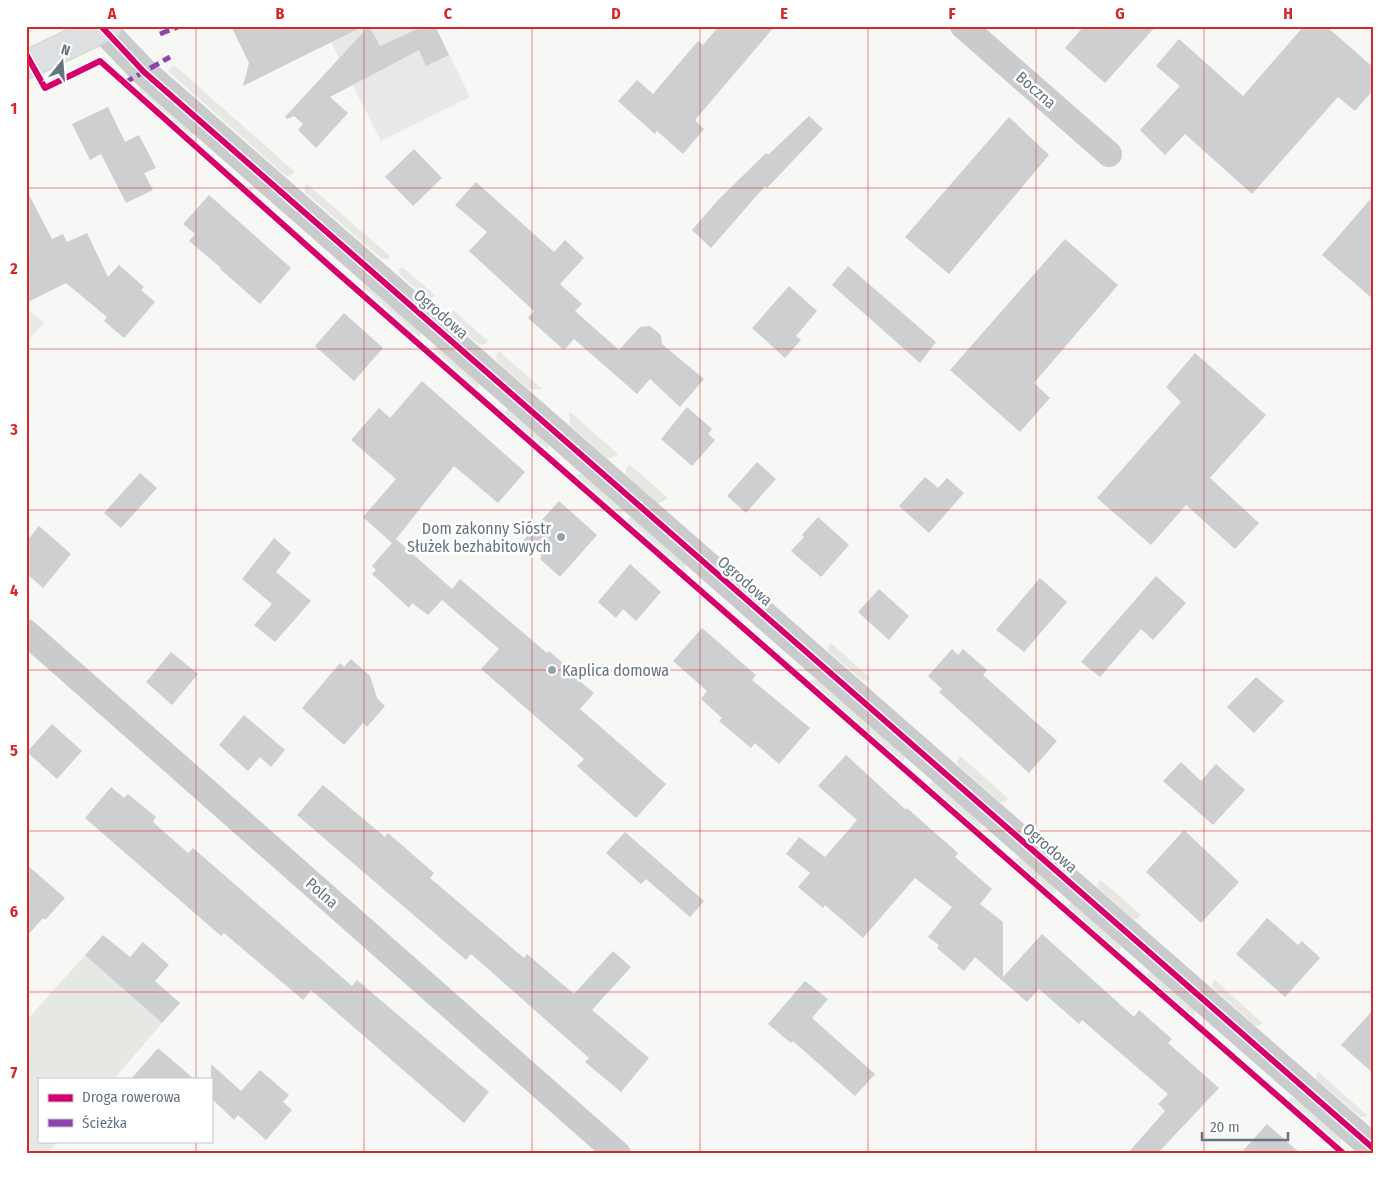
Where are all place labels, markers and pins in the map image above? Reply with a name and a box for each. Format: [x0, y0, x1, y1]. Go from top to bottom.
place label: Dom zakonny Sióstr Służek bezhabitowych [407, 519, 551, 556]
marker: Dom zakonny Sióstr Służek bezhabitowych [555, 531, 567, 543]
place label: Kaplica domowa [562, 661, 669, 680]
marker: Kaplica domowa [546, 664, 558, 676]

